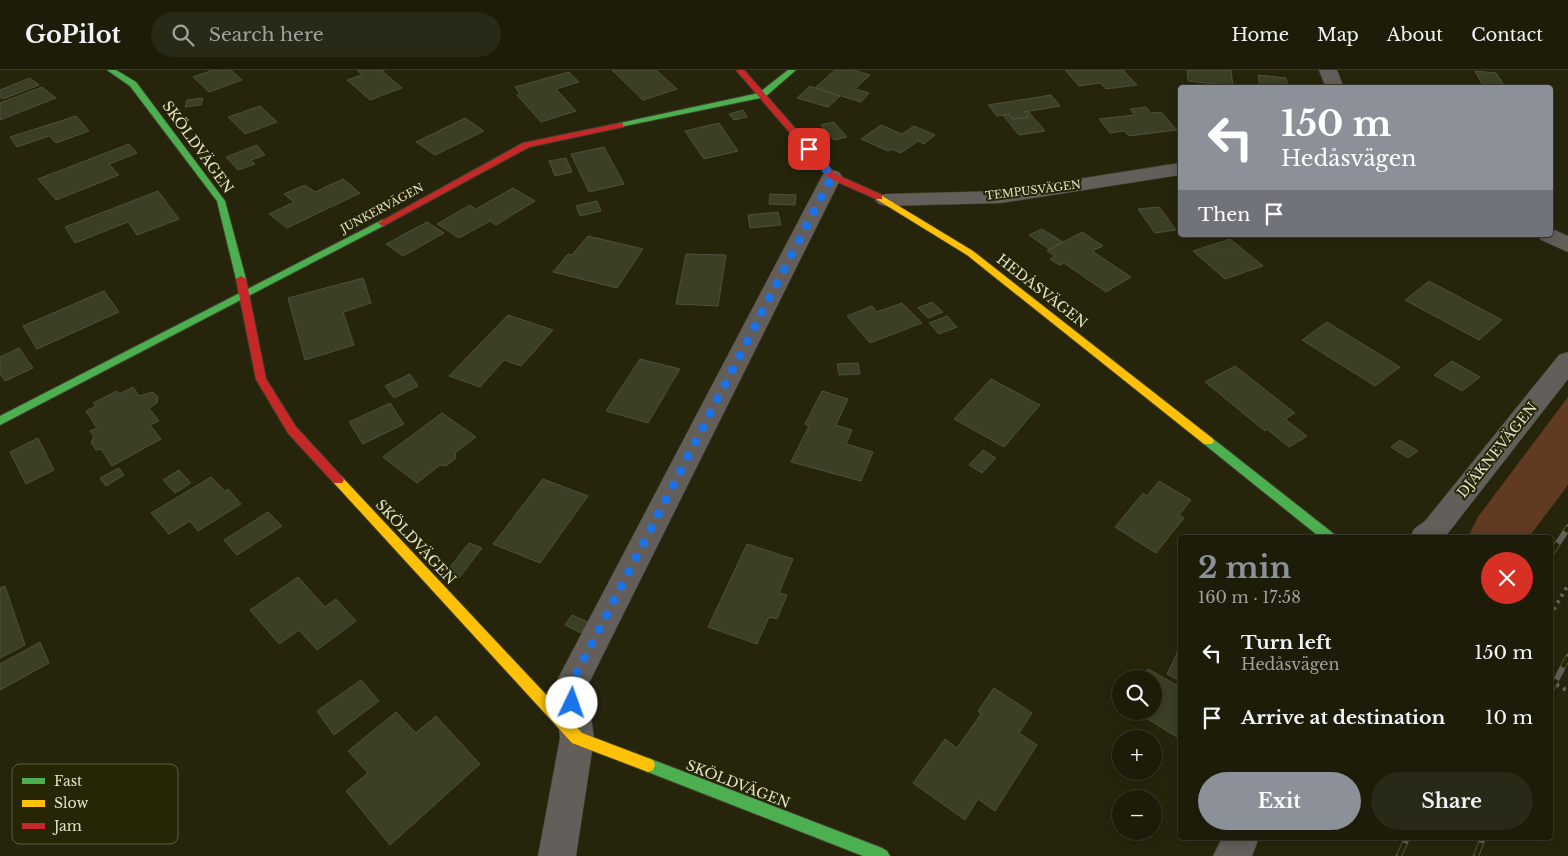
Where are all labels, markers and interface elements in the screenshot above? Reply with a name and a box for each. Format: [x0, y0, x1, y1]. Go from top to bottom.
search box [151, 12, 501, 57]
text: GoPilot [25, 20, 121, 49]
icon: search [169, 21, 197, 49]
text: Search here [209, 23, 324, 46]
text: Home [1231, 24, 1289, 46]
text: Map [1317, 24, 1359, 46]
text: About [1387, 24, 1443, 46]
text: Contact [1471, 24, 1543, 46]
street label: SKÖLDVÄGEN [158, 97, 239, 197]
text: 150 m [1281, 102, 1392, 145]
icon: left [1198, 105, 1263, 170]
pin [788, 128, 830, 170]
icon: arrive [795, 135, 823, 163]
text: Hedåsvägen [1281, 145, 1416, 172]
street label: TEMPUSVÄGEN [984, 177, 1082, 203]
street label: JUNKERVÄGEN [336, 180, 426, 237]
icon: arrive [1260, 200, 1288, 228]
text: Then [1198, 203, 1250, 226]
street label: HEDÅSVÄGEN [993, 250, 1091, 332]
street label: DJÄKNEVÄGEN [1453, 398, 1541, 501]
street label: SKÖLDVÄGEN [372, 495, 461, 589]
text: 2 min [1198, 549, 1291, 586]
button: close [1481, 552, 1533, 604]
text: 160 m · 17:58 [1198, 587, 1301, 607]
text: Turn left [1241, 631, 1332, 654]
icon: left [1198, 639, 1226, 667]
text: 150 m [1474, 641, 1533, 664]
text: Hedåsvägen [1241, 654, 1340, 674]
map controls [1112, 670, 1162, 840]
button: search [1112, 670, 1162, 720]
position arrow [545, 676, 597, 728]
icon: arrive [1198, 704, 1226, 732]
text: Arrive at destination [1241, 706, 1445, 729]
text: 10 m [1485, 706, 1533, 729]
button: + [1112, 730, 1162, 780]
street label: SKÖLDVÄGEN [683, 755, 793, 812]
legend [12, 764, 178, 844]
text: Fast [54, 772, 83, 790]
button: Exit [1198, 772, 1361, 830]
button: Share [1371, 772, 1533, 830]
button: − [1112, 790, 1162, 840]
text: Slow [54, 794, 88, 812]
text: Jam [52, 817, 82, 835]

